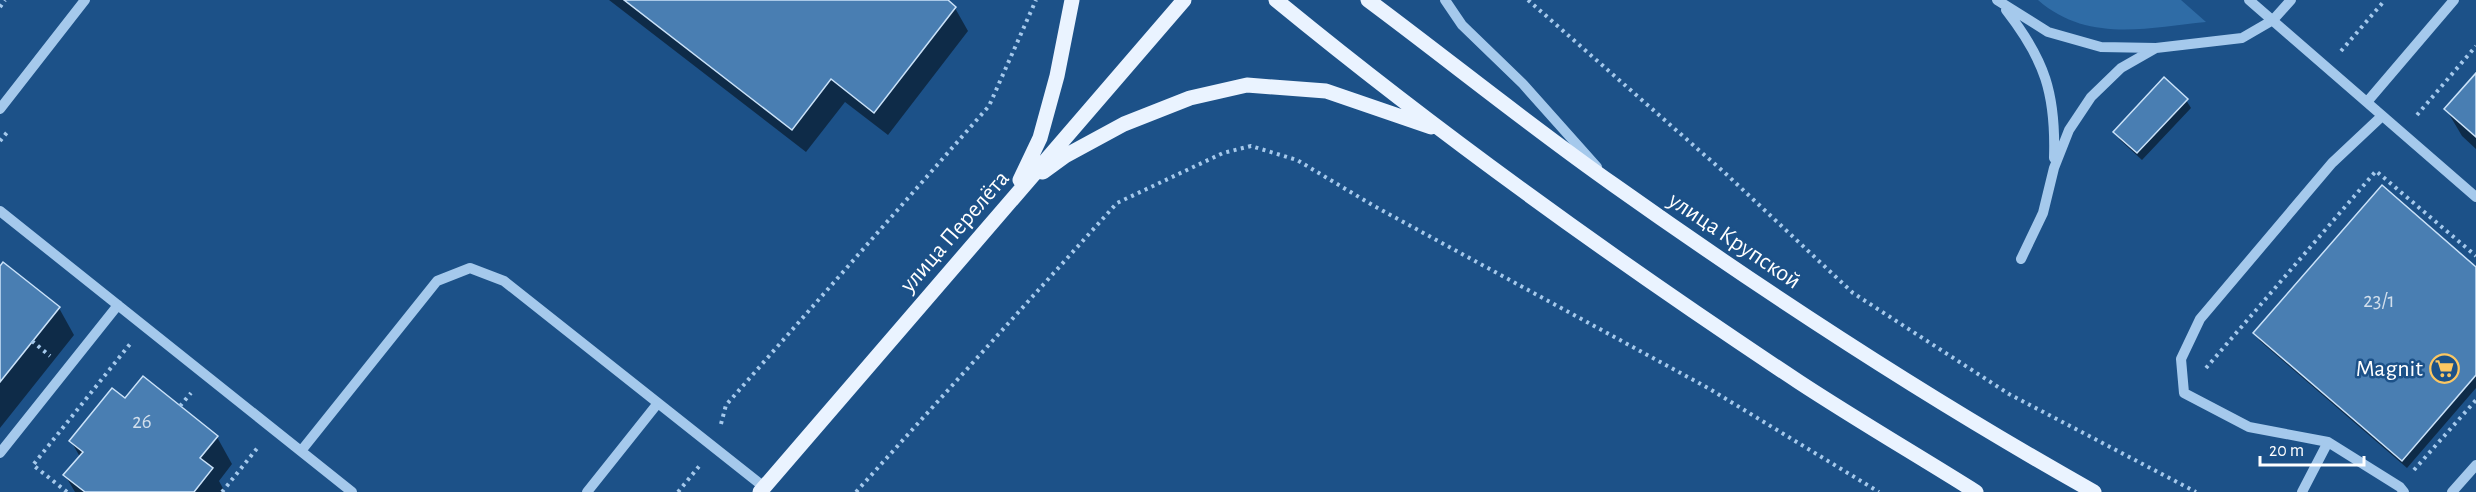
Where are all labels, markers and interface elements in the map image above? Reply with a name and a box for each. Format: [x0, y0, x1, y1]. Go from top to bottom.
street label: улица Перелёта [895, 166, 1014, 298]
street label: улица Крупской [1663, 187, 1805, 294]
house number: 23/1 [2363, 290, 2395, 311]
supermarket icon: Magnit [2428, 352, 2460, 384]
place label: Magnit [2356, 357, 2423, 381]
house number: 26 [132, 411, 152, 432]
scale bar [2260, 429, 2364, 467]
text: 20 m [2269, 442, 2304, 460]

